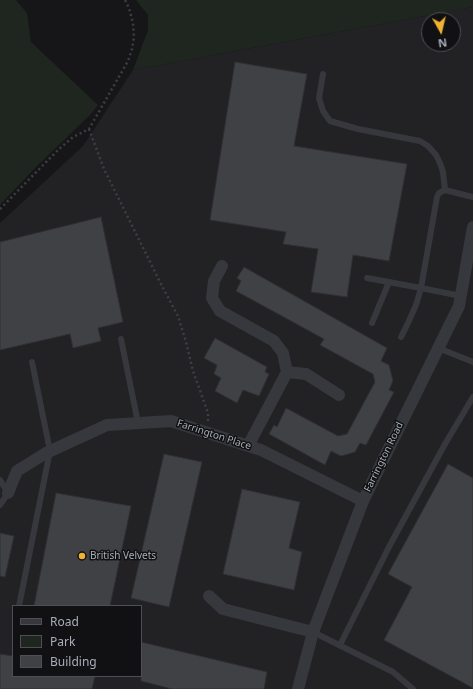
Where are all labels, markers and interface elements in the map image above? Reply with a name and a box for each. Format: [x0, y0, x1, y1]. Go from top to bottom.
north arrow [421, 12, 461, 52]
text: N [437, 35, 448, 51]
street label: Farrington Place [175, 417, 253, 453]
street label: Farrington Road [362, 420, 406, 494]
place label: British Velvets [90, 550, 156, 562]
marker: British Velvets [77, 551, 87, 561]
legend [12, 605, 142, 677]
text: Road [50, 613, 79, 630]
text: Park [50, 633, 75, 650]
text: Building [50, 653, 97, 670]

